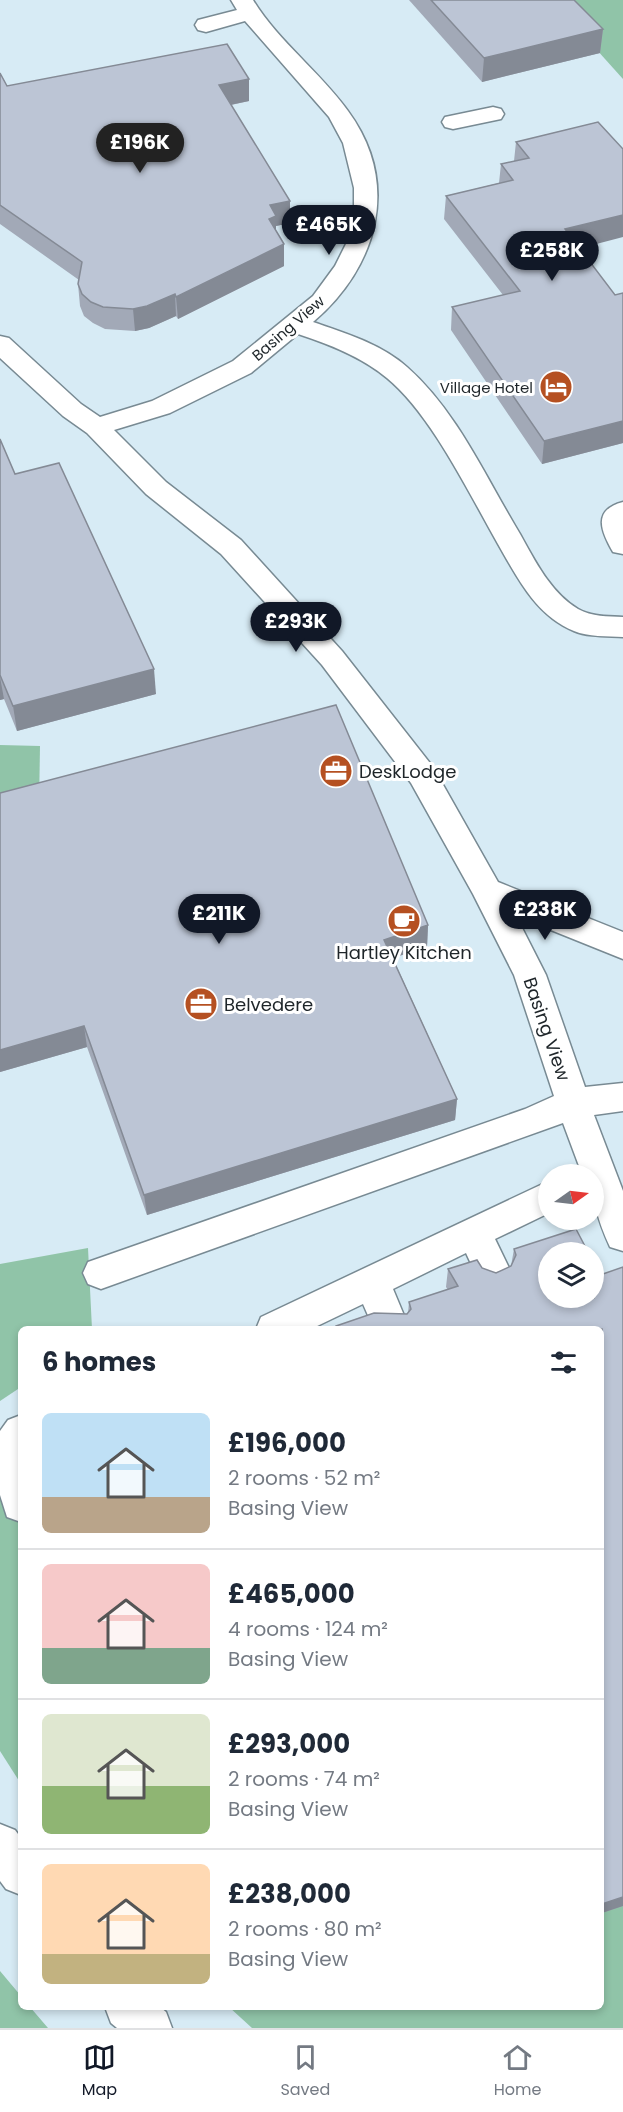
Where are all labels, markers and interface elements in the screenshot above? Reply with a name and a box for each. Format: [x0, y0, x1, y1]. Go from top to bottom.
pin: £196K [98, 123, 182, 174]
text: £196K [110, 128, 170, 156]
pin: £465K [287, 205, 371, 256]
text: £465K [296, 210, 362, 238]
pin: £258K [510, 231, 594, 282]
text: £258K [520, 236, 584, 264]
street label: Basing View [247, 290, 329, 365]
hotel icon: Village Hotel [538, 369, 574, 405]
place label: Village Hotel [440, 377, 533, 398]
pin: £293K [254, 602, 338, 653]
text: £293K [264, 607, 328, 635]
office icon: DeskLodge [318, 753, 354, 789]
place label: DeskLodge [359, 759, 456, 784]
pin: £238K [503, 890, 587, 941]
pin: £211K [177, 894, 261, 945]
text: £238K [513, 895, 577, 923]
text: £211K [192, 899, 246, 927]
cafe icon: Hartley Kitchen [386, 903, 422, 939]
place label: Hartley Kitchen [336, 940, 472, 965]
street label: Basing View [518, 974, 576, 1084]
office icon: Belvedere [183, 986, 219, 1022]
place label: Belvedere [224, 992, 313, 1017]
north arrow [538, 1164, 604, 1230]
map controls [538, 1164, 604, 1308]
button: layers [538, 1242, 604, 1308]
text: 6 homes [42, 1344, 156, 1380]
icon: filters [547, 1346, 580, 1379]
text: £196,000 [228, 1425, 346, 1461]
icon: home [90, 1437, 162, 1509]
text: 2 rooms · 52 m² [228, 1464, 380, 1492]
text: Basing View [228, 1494, 348, 1522]
text: £465,000 [228, 1576, 355, 1612]
icon: home [90, 1588, 162, 1660]
text: 4 rooms · 124 m² [228, 1615, 388, 1643]
text: Basing View [228, 1645, 348, 1673]
text: £293,000 [228, 1726, 350, 1762]
icon: home [90, 1738, 162, 1810]
text: 2 rooms · 74 m² [228, 1765, 380, 1793]
text: Basing View [228, 1795, 348, 1823]
text: £238,000 [228, 1876, 351, 1912]
icon: home [90, 1888, 162, 1960]
text: 2 rooms · 80 m² [228, 1915, 382, 1943]
text: Basing View [228, 1945, 348, 1973]
tab: Map [82, 2041, 117, 2102]
tab: Saved [280, 2041, 330, 2102]
tab: Home [494, 2041, 541, 2102]

